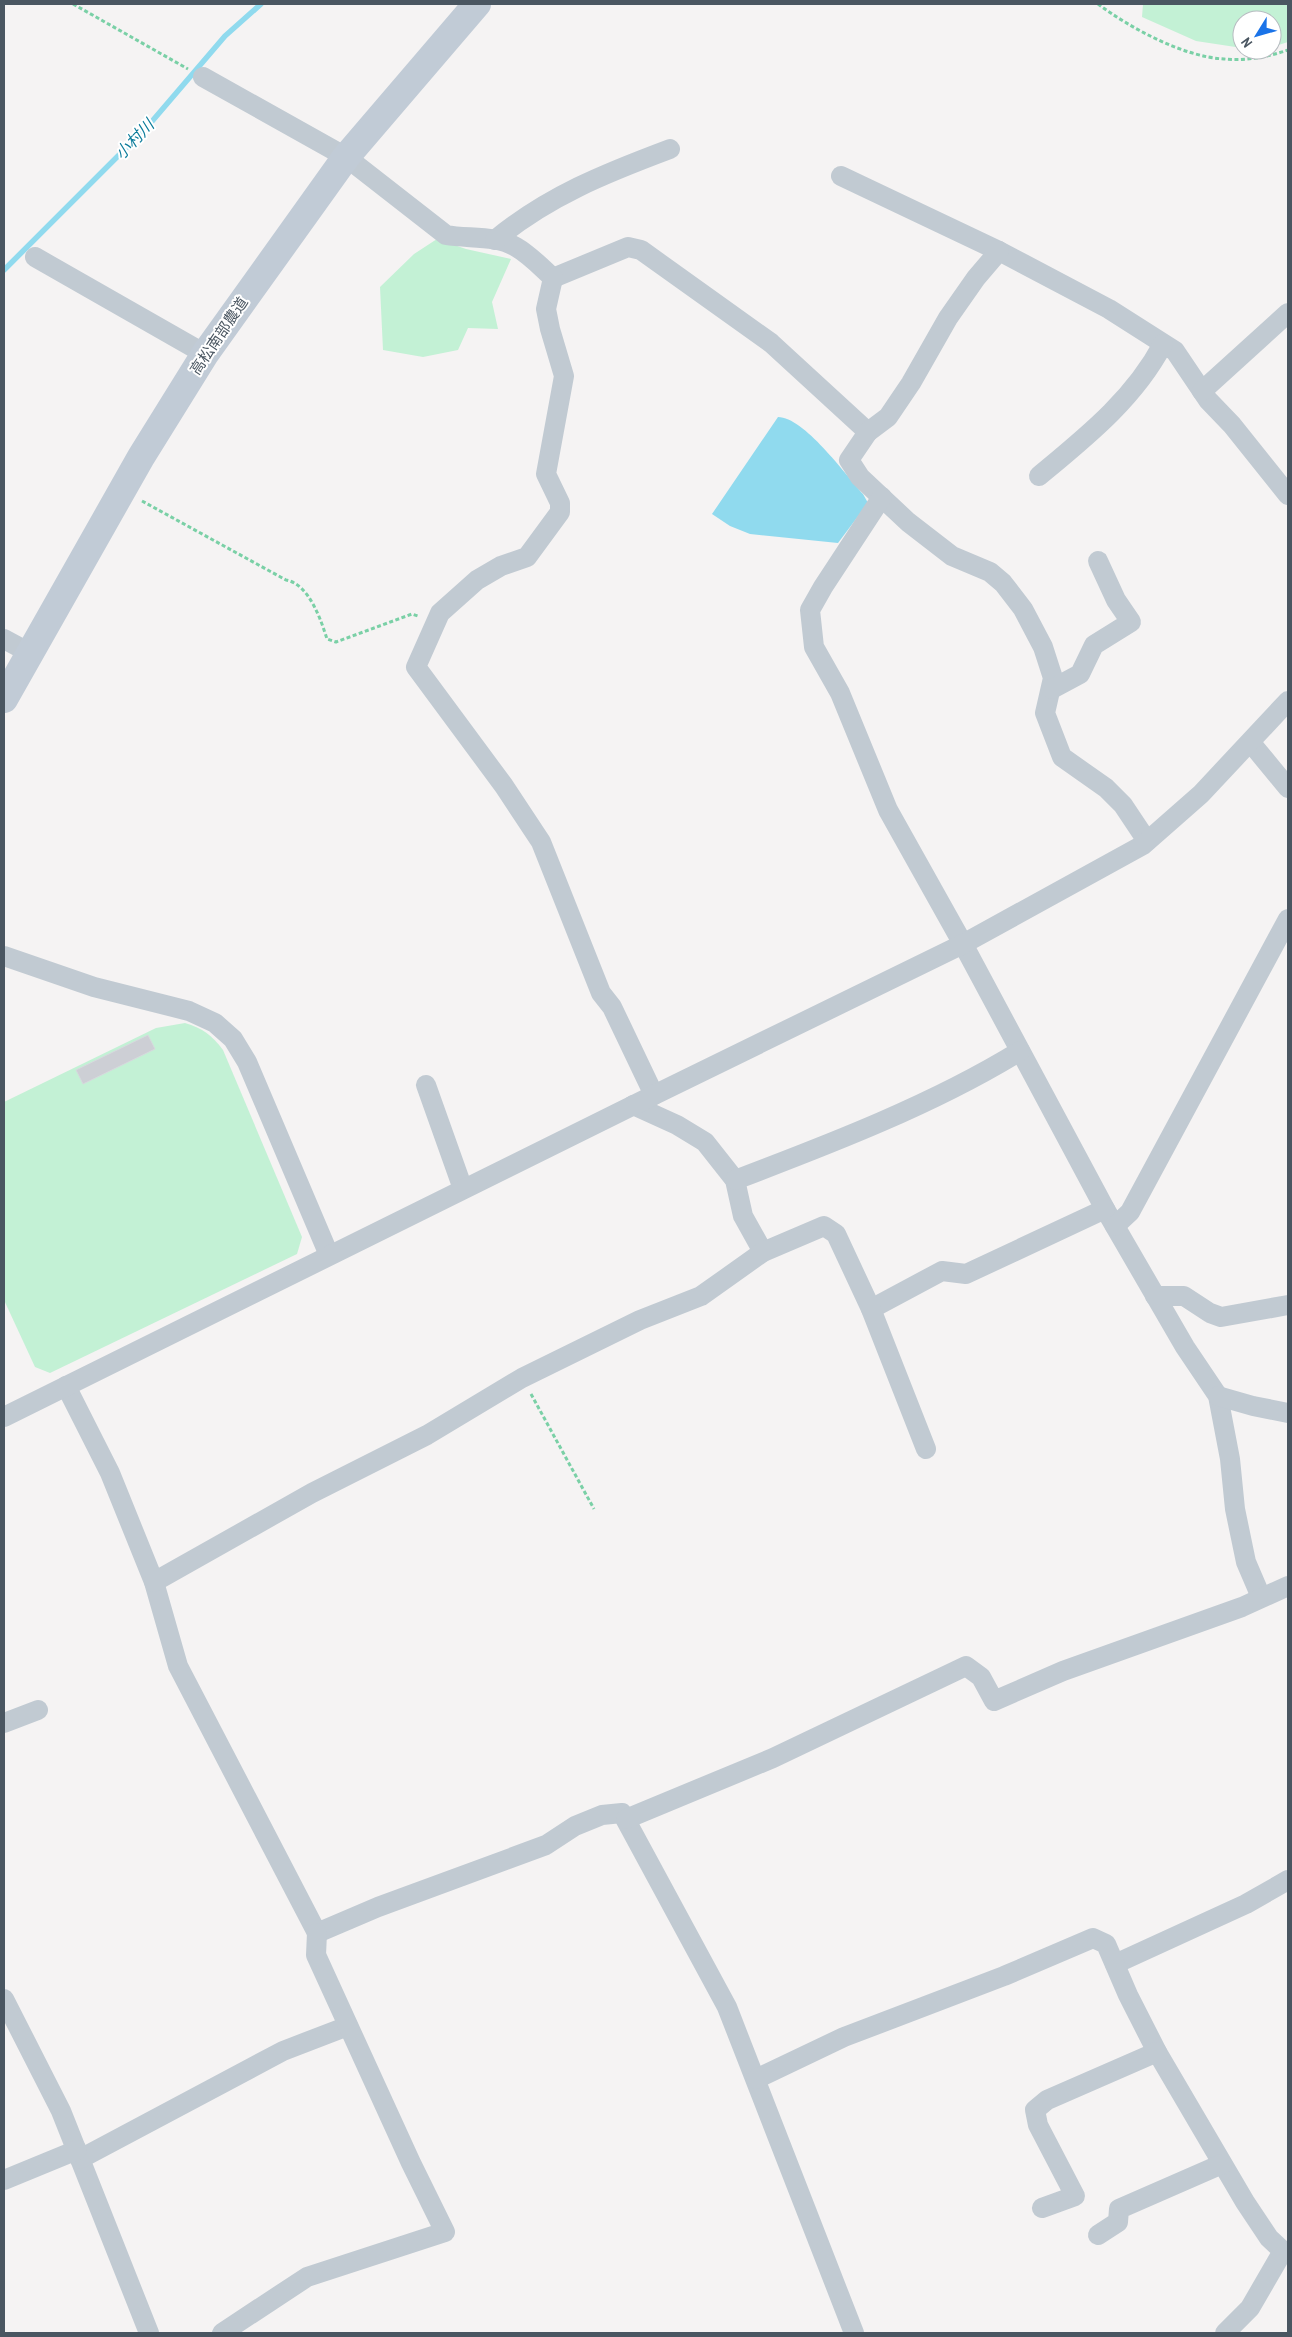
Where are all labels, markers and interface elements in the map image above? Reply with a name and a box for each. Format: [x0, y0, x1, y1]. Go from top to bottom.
north arrow [1232, 10, 1282, 60]
text: N [1237, 34, 1256, 52]
water label: 小村川 [109, 113, 160, 164]
street label: 高松南部農道 [185, 293, 252, 379]

